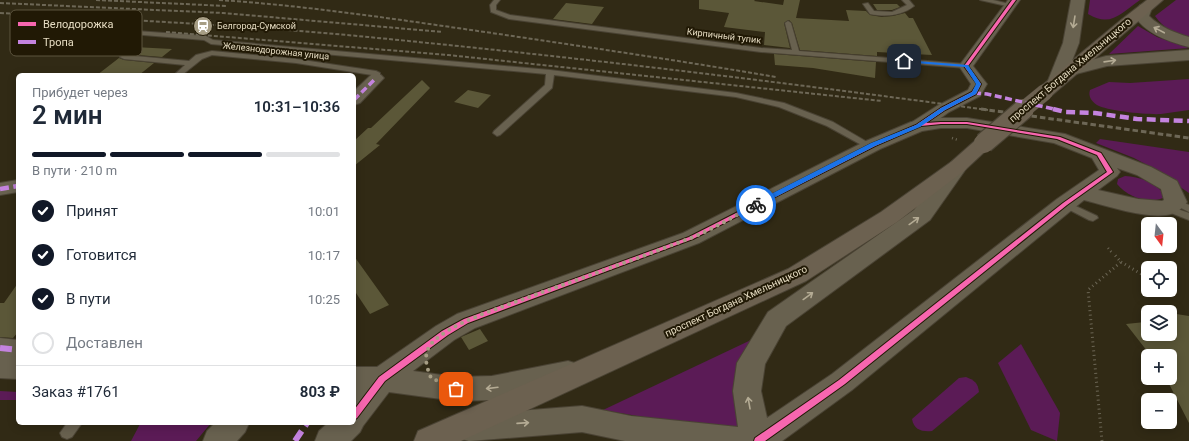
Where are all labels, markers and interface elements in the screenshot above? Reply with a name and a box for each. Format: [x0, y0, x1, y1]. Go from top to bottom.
legend [10, 10, 142, 56]
station icon: Белгород-Сумской [192, 15, 214, 37]
one-way arrow [1070, 15, 1078, 28]
street label: проспект Богдана Хмельницкого [1007, 16, 1133, 124]
text: Велодорожка [43, 18, 114, 31]
place label: Белгород-Сумской [217, 21, 296, 31]
street label: Кирпичный тупик [686, 26, 762, 46]
one-way arrow [1154, 26, 1166, 34]
text: Тропа [43, 36, 74, 49]
street label: Железнодорожная улица [222, 40, 330, 62]
pin [887, 44, 921, 78]
icon: home [893, 50, 915, 72]
one-way arrow [1103, 57, 1116, 65]
text: Прибудет через [32, 85, 128, 100]
text: 10:31–10:36 [254, 98, 340, 116]
text: 2 мин [32, 100, 103, 130]
text: В пути · 210 m [32, 163, 117, 178]
courier [736, 185, 776, 225]
icon: bike [745, 194, 767, 216]
icon: check [32, 200, 54, 222]
text: Принят [66, 202, 118, 220]
text: 10:01 [308, 204, 340, 219]
one-way arrow [908, 217, 919, 225]
north arrow [1141, 217, 1177, 253]
map controls [1141, 217, 1177, 429]
icon: check [32, 244, 54, 266]
text: Готовится [66, 246, 137, 264]
text: 10:17 [308, 248, 340, 263]
button: locate [1141, 261, 1177, 297]
street label: проспект Богдана Хмельницкого [663, 263, 809, 339]
icon: check [32, 288, 54, 310]
text: В пути [66, 290, 111, 308]
text: 10:25 [308, 292, 340, 307]
one-way arrow [802, 292, 813, 300]
button: layers [1141, 305, 1177, 341]
text: Доставлен [66, 334, 143, 352]
button: + [1141, 349, 1177, 385]
pin [439, 372, 473, 406]
icon: bag [445, 378, 467, 400]
text: Заказ #1761 [32, 383, 120, 401]
text: 803 ₽ [300, 383, 340, 401]
one-way arrow [485, 384, 498, 392]
button: − [1141, 393, 1177, 429]
one-way arrow [744, 397, 752, 410]
one-way arrow [516, 420, 529, 427]

